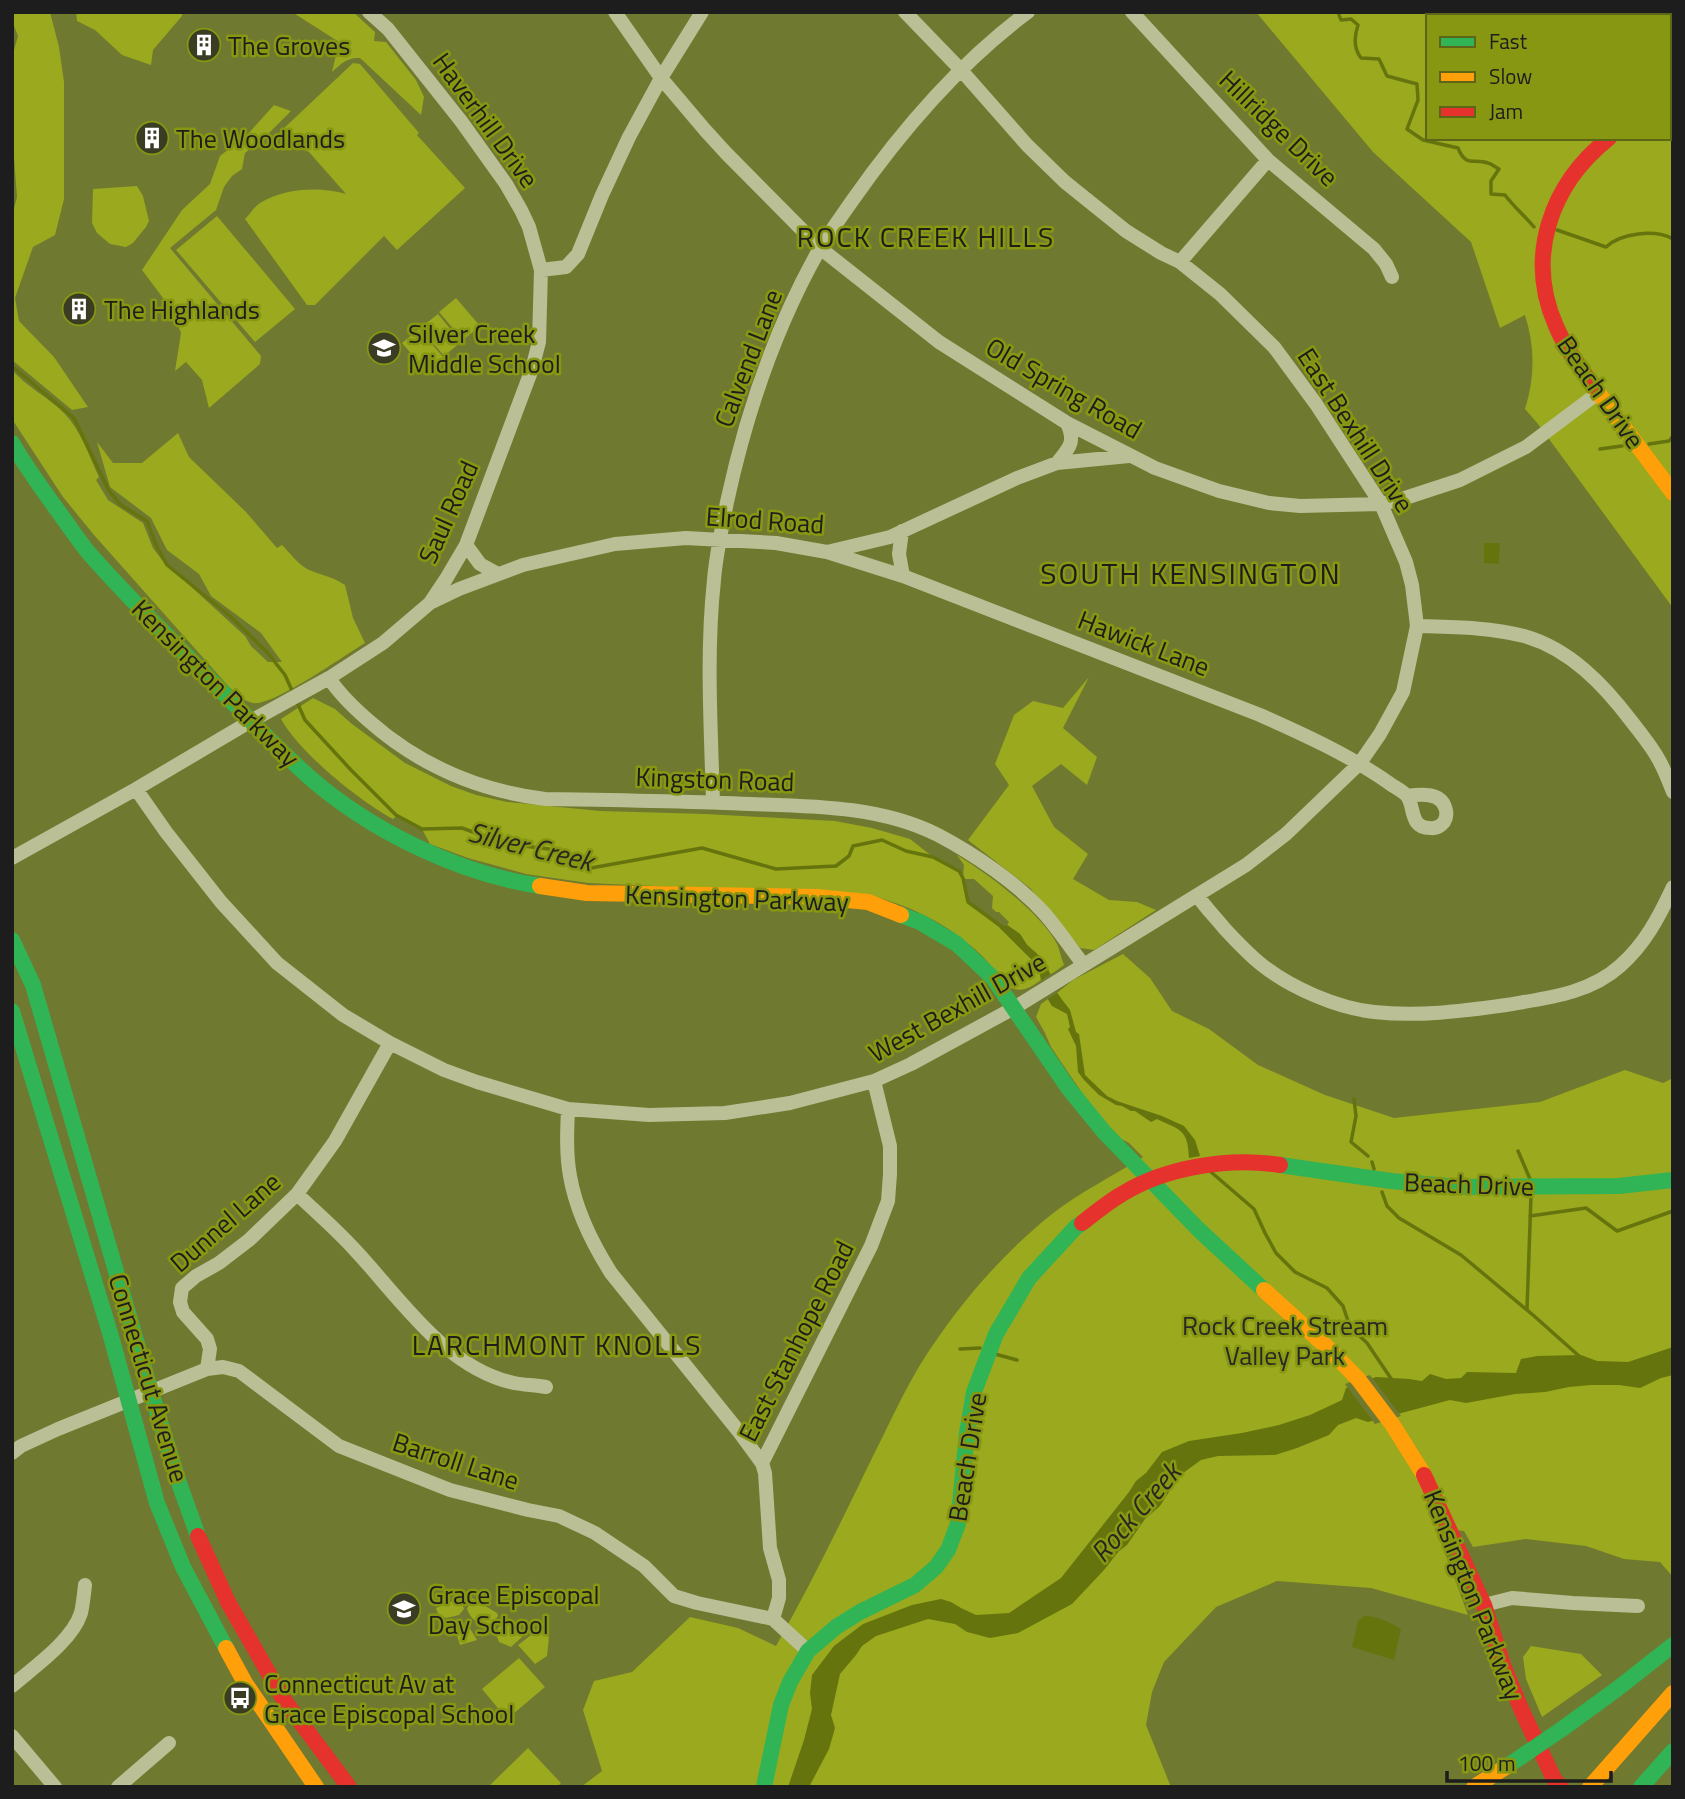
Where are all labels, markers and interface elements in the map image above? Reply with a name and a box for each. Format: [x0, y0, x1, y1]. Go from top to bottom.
legend [1426, 14, 1671, 140]
text: Fast [1489, 25, 1528, 57]
building icon: The Groves [185, 26, 223, 64]
place label: The Groves [228, 26, 350, 65]
street label: Haverhill Drive [423, 44, 549, 196]
text: Slow [1489, 60, 1532, 92]
street label: Hillridge Drive [1211, 61, 1347, 195]
text: Jam [1489, 95, 1523, 127]
building icon: The Woodlands [133, 119, 171, 157]
place label: The Woodlands [176, 119, 345, 158]
district label: ROCK CREEK HILLS [797, 215, 1055, 258]
street label: Calvend Lane [704, 284, 792, 432]
building icon: The Highlands [60, 290, 98, 328]
place label: The Highlands [104, 290, 260, 329]
place label: Silver Creek Middle School [408, 314, 561, 383]
street label: Old Spring Road [979, 327, 1149, 449]
street label: Beach Drive [1548, 328, 1654, 456]
school or university icon: Silver Creek Middle School [365, 329, 403, 367]
street label: East Bexhill Drive [1288, 340, 1424, 520]
street label: Saul Road [408, 454, 488, 570]
street label: Elrod Road [704, 496, 826, 544]
district label: SOUTH KENSINGTON [1040, 550, 1342, 596]
street label: Kensington Parkway [123, 590, 309, 776]
street label: Hawick Lane [1073, 600, 1215, 686]
street label: Kingston Road [635, 757, 795, 801]
water label: Silver Creek [464, 810, 601, 883]
street label: Kensington Parkway [624, 875, 850, 921]
street label: West Bexhill Drive [861, 942, 1053, 1072]
street label: Beach Drive [1403, 1162, 1535, 1206]
street label: Dunnel Lane [161, 1163, 289, 1281]
street label: East Stanhope Road [728, 1234, 864, 1448]
street label: Connecticut Avenue [99, 1269, 199, 1487]
park label: Rock Creek Stream Valley Park [1182, 1306, 1388, 1375]
district label: LARCHMONT KNOLLS [412, 1323, 702, 1366]
street label: Beach Drive [938, 1390, 996, 1524]
street label: Barroll Lane [388, 1422, 524, 1500]
water label: Rock Creek [1079, 1450, 1193, 1572]
street label: Kensington Parkway [1414, 1484, 1534, 1706]
place label: Grace Episcopal Day School [428, 1575, 600, 1644]
school or university icon: Grace Episcopal Day School [385, 1590, 423, 1628]
place label: Connecticut Av at Grace Episcopal School [264, 1664, 514, 1733]
bus stop icon: Connecticut Av at Grace Episcopal School [221, 1679, 259, 1717]
scale bar [1447, 1740, 1612, 1784]
text: 100 m [1458, 1747, 1515, 1779]

